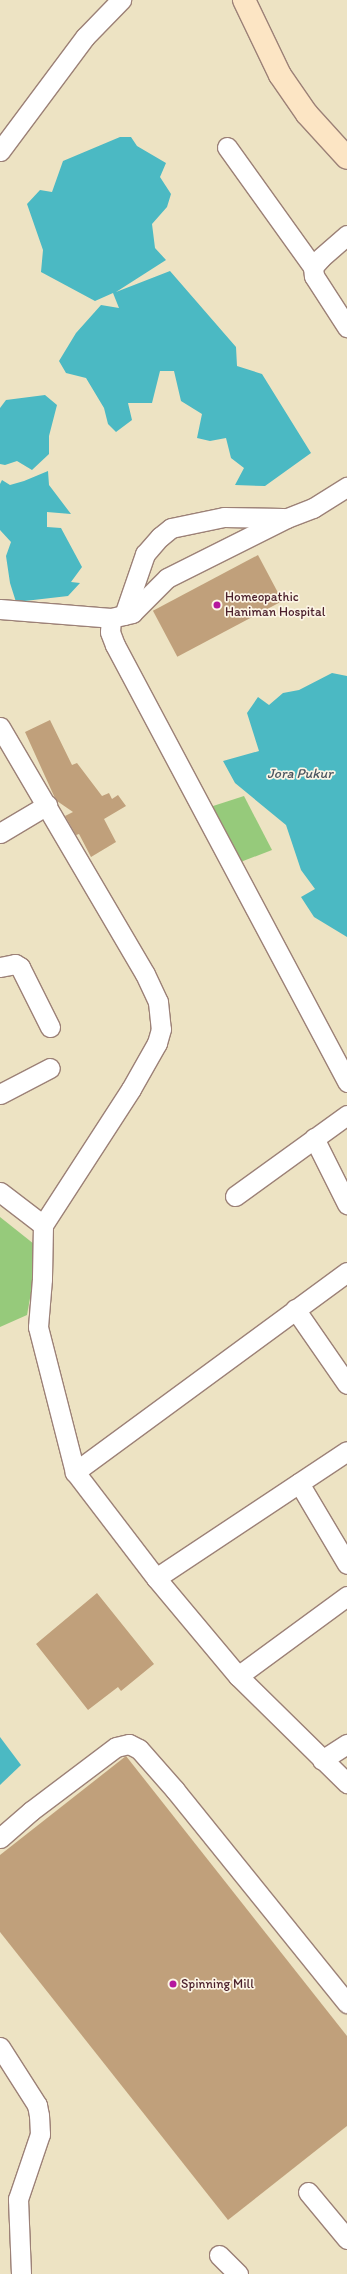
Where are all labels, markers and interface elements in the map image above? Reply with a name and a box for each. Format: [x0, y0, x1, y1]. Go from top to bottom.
place label: Homeopathic Haniman Hospital [225, 590, 325, 621]
marker: Homeopathic Haniman Hospital [212, 600, 222, 610]
water label: Jora Pukur [267, 766, 333, 782]
place label: Spinning Mill [181, 1976, 254, 1992]
marker: Spinning Mill [168, 1979, 178, 1989]

